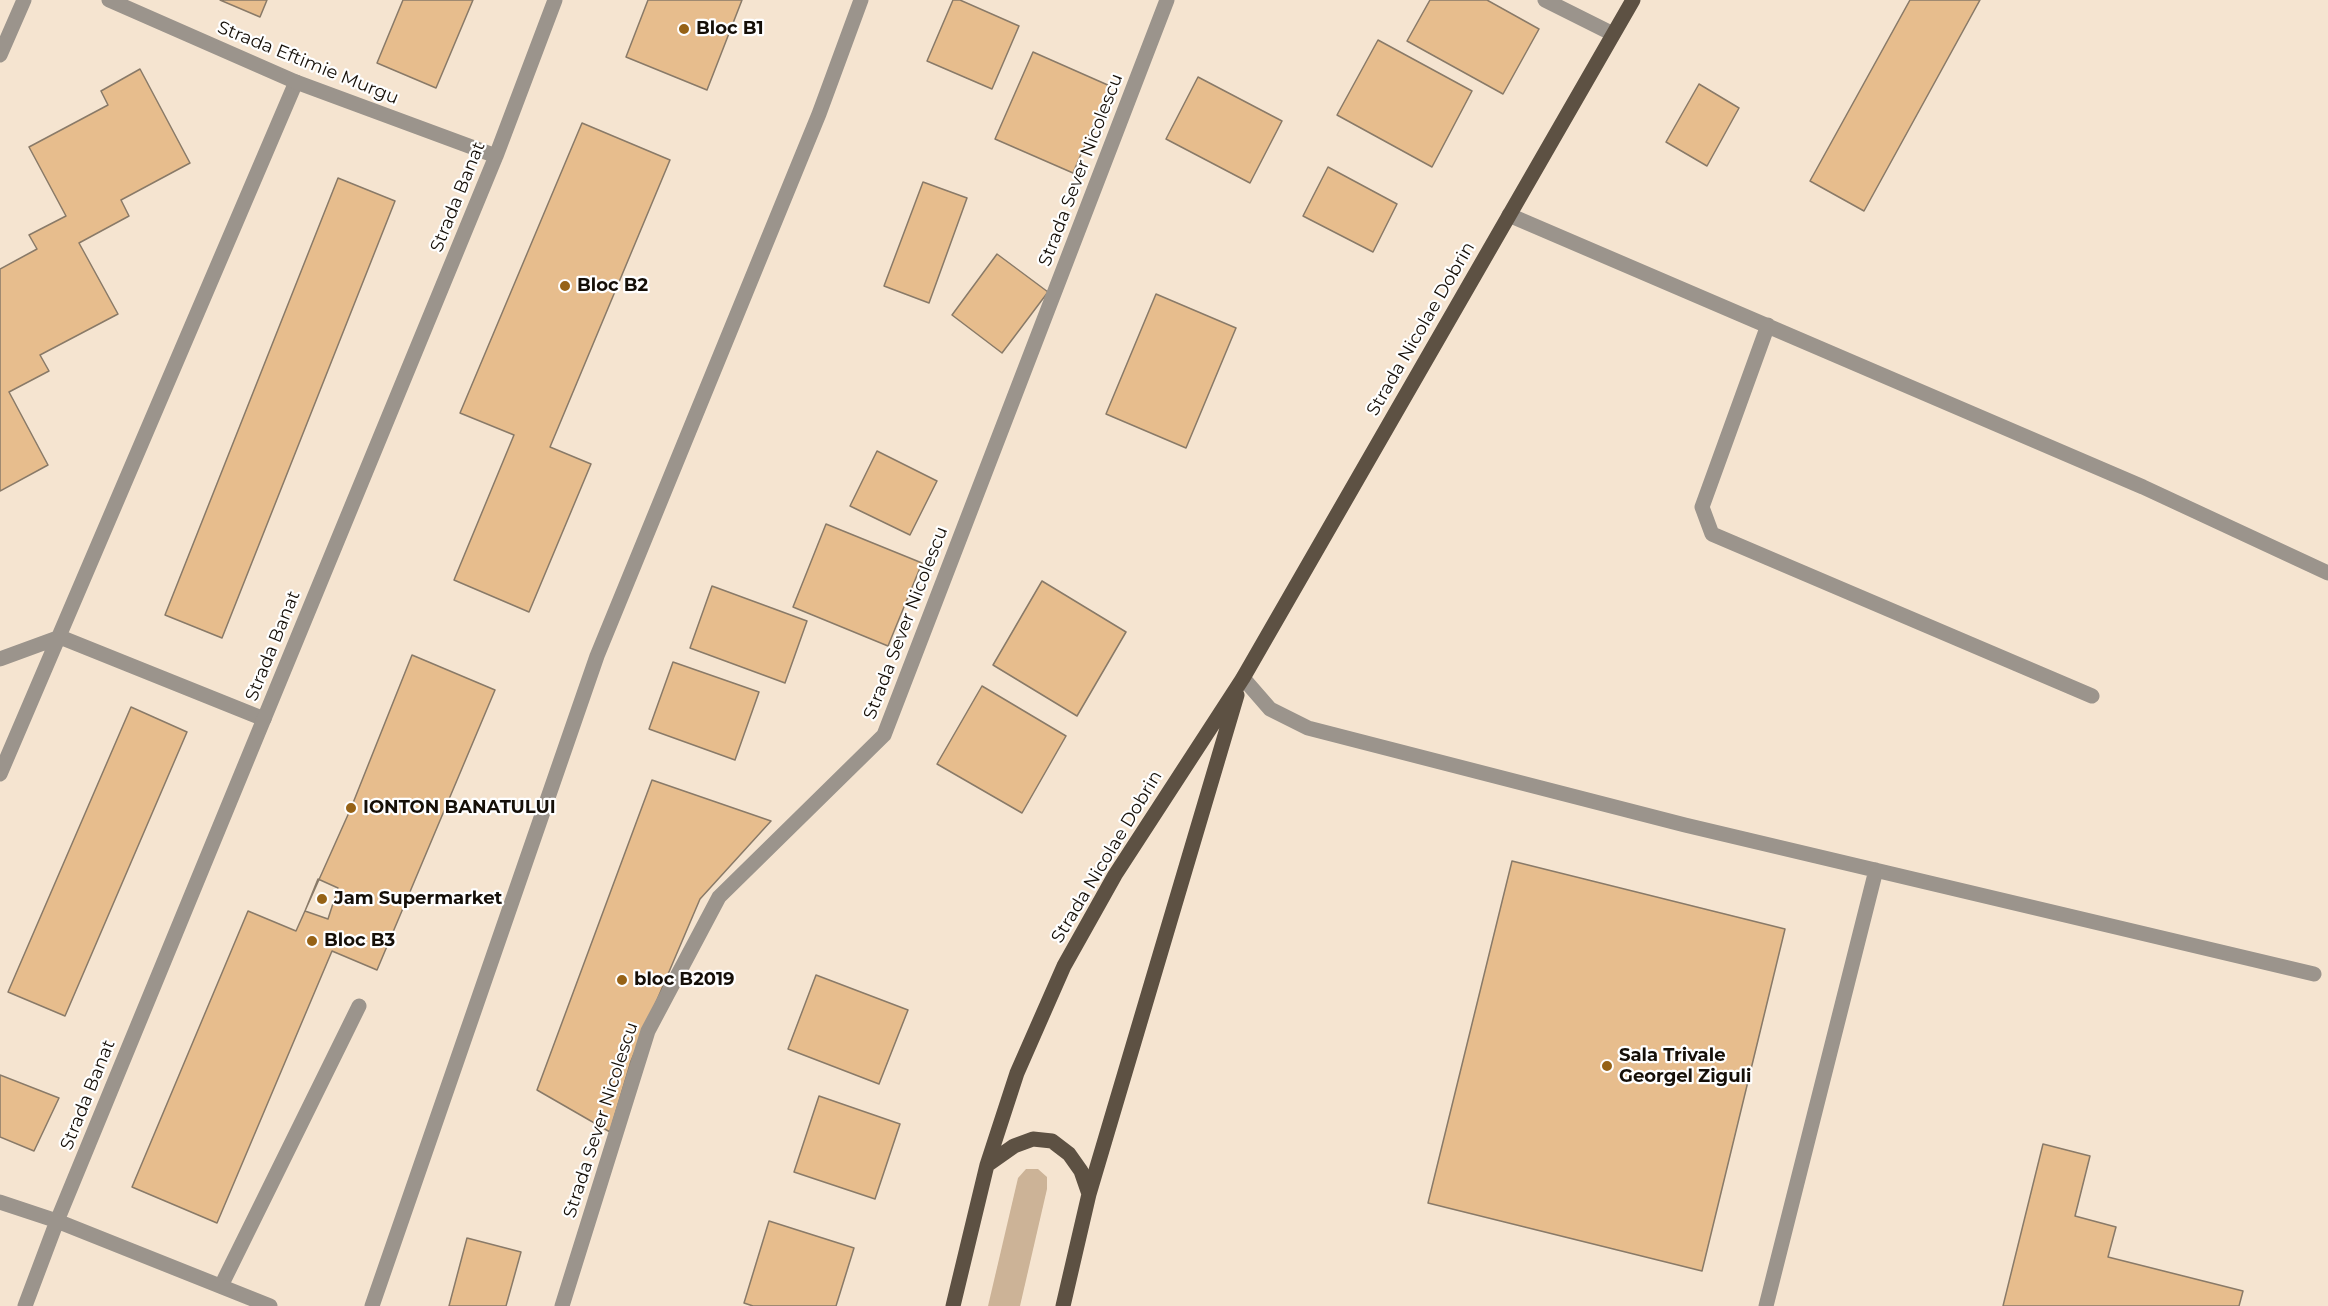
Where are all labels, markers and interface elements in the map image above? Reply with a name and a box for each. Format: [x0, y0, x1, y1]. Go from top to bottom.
street label: Strada Eftimie Murgu [214, 17, 402, 109]
place label: Bloc B1 [696, 18, 764, 40]
marker: Bloc B1 [677, 22, 691, 36]
street label: Strada Sever Nicolescu [1034, 71, 1128, 269]
street label: Strada Banat [426, 139, 490, 255]
street label: Strada Nicolae Dobrin [1362, 238, 1480, 420]
place label: Bloc B2 [577, 275, 648, 297]
marker: Bloc B2 [558, 279, 572, 293]
street label: Strada Sever Nicolescu [859, 524, 953, 722]
street label: Strada Banat [241, 588, 305, 704]
street label: Strada Nicolae Dobrin [1047, 767, 1167, 947]
place label: IONTON BANATULUI [363, 797, 556, 819]
marker: IONTON BANATULUI [344, 801, 358, 815]
place label: Jam Supermarket [334, 888, 502, 910]
marker: Jam Supermarket [315, 892, 329, 906]
place label: Bloc B3 [324, 930, 395, 952]
marker: Bloc B3 [305, 934, 319, 948]
place label: bloc B2019 [634, 969, 734, 991]
marker: bloc B2019 [615, 973, 629, 987]
street label: Strada Sever Nicolescu [559, 1019, 643, 1221]
street label: Strada Banat [56, 1037, 120, 1153]
place label: Sala Trivale Georgel Ziguli [1619, 1045, 1751, 1088]
marker: Sala Trivale Georgel Ziguli [1600, 1059, 1614, 1073]

